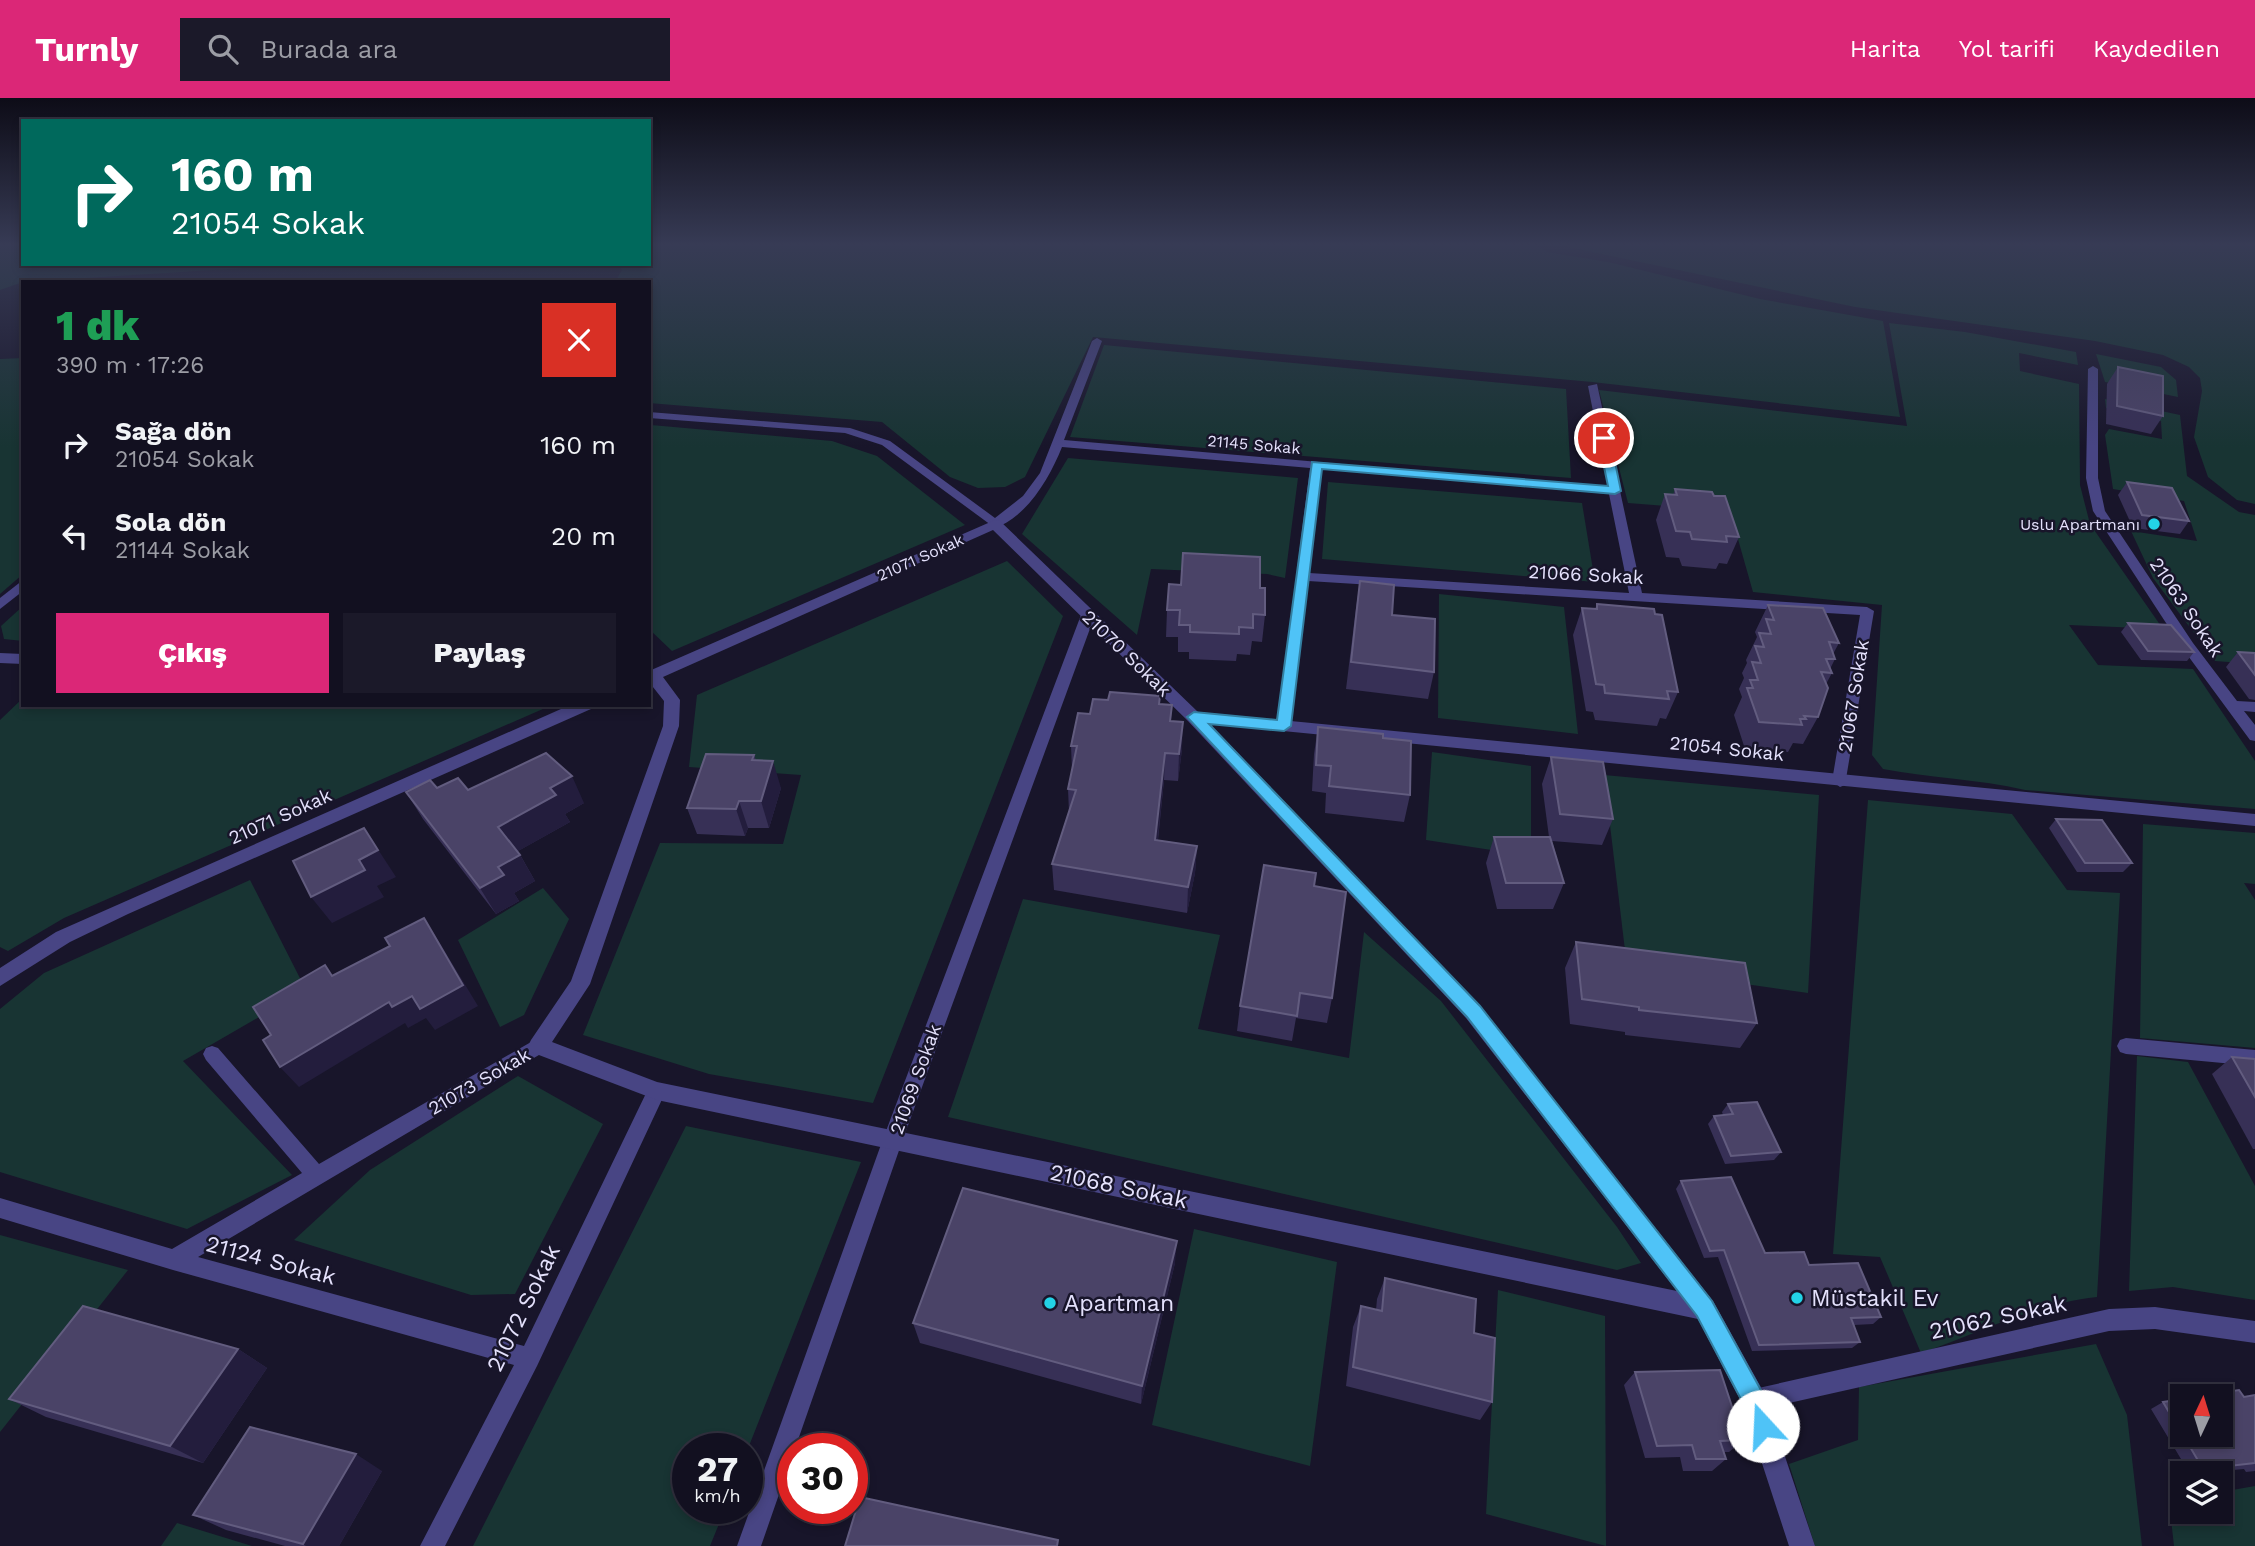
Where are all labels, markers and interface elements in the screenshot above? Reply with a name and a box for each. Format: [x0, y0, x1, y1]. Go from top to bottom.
search box [180, 18, 670, 81]
text: Turnly [35, 30, 138, 69]
icon: search [204, 30, 242, 68]
text: Burada ara [260, 34, 397, 64]
text: Harita [1850, 35, 1921, 63]
text: Yol tarifi [1959, 35, 2055, 63]
text: Kaydedilen [2093, 35, 2220, 63]
text: 160 m [171, 145, 314, 203]
icon: right [56, 147, 147, 238]
text: 21054 Sokak [171, 204, 365, 242]
text: 1 dk [56, 301, 139, 350]
button: close [542, 303, 616, 377]
text: 390 m · 17:26 [56, 352, 204, 379]
pin [1574, 408, 1634, 468]
text: Sağa dön [115, 416, 232, 446]
icon: arrive [1585, 419, 1623, 457]
icon: right [56, 426, 94, 464]
text: 160 m [540, 430, 616, 460]
street label: 21145 Sokak [1207, 431, 1301, 458]
text: 21054 Sokak [115, 446, 254, 473]
text: Sola dön [115, 507, 226, 537]
place label: Uslu Apartmanı [2020, 515, 2140, 534]
marker: Uslu Apartmanı [2146, 516, 2162, 532]
icon: left [56, 517, 94, 555]
text: 20 m [551, 521, 616, 551]
street label: 21071 Sokak [874, 530, 966, 585]
text: 21144 Sokak [115, 537, 250, 564]
street label: 21063 Sokak [2145, 553, 2228, 662]
street label: 21066 Sokak [1528, 560, 1645, 589]
street label: 21070 Sokak [1078, 605, 1176, 701]
button: Çıkış [56, 613, 329, 693]
button: Paylaş [343, 613, 616, 693]
street label: 21067 Sokak [1833, 638, 1874, 754]
street label: 21054 Sokak [1668, 731, 1786, 766]
street label: 21071 Sokak [225, 783, 335, 849]
street label: 21069 Sokak [885, 1021, 946, 1137]
street label: 21073 Sokak [424, 1043, 534, 1120]
street label: 21068 Sokak [1048, 1159, 1190, 1214]
street label: 21124 Sokak [203, 1230, 339, 1291]
street label: 21072 Sokak [481, 1240, 566, 1376]
place label: Müstakil Ev [1811, 1285, 1939, 1312]
place label: Apartman [1064, 1290, 1174, 1317]
marker: Müstakil Ev [1789, 1290, 1805, 1306]
street label: 21062 Sokak [1927, 1290, 2069, 1345]
marker: Apartman [1042, 1295, 1058, 1311]
north arrow [2170, 1384, 2233, 1447]
map controls [2170, 1384, 2233, 1524]
position arrow [1726, 1389, 1800, 1463]
speed limit sign: 30 [777, 1433, 868, 1524]
text: 27 [697, 1448, 738, 1490]
button: layers [2170, 1461, 2233, 1524]
text: km/h [694, 1485, 741, 1506]

